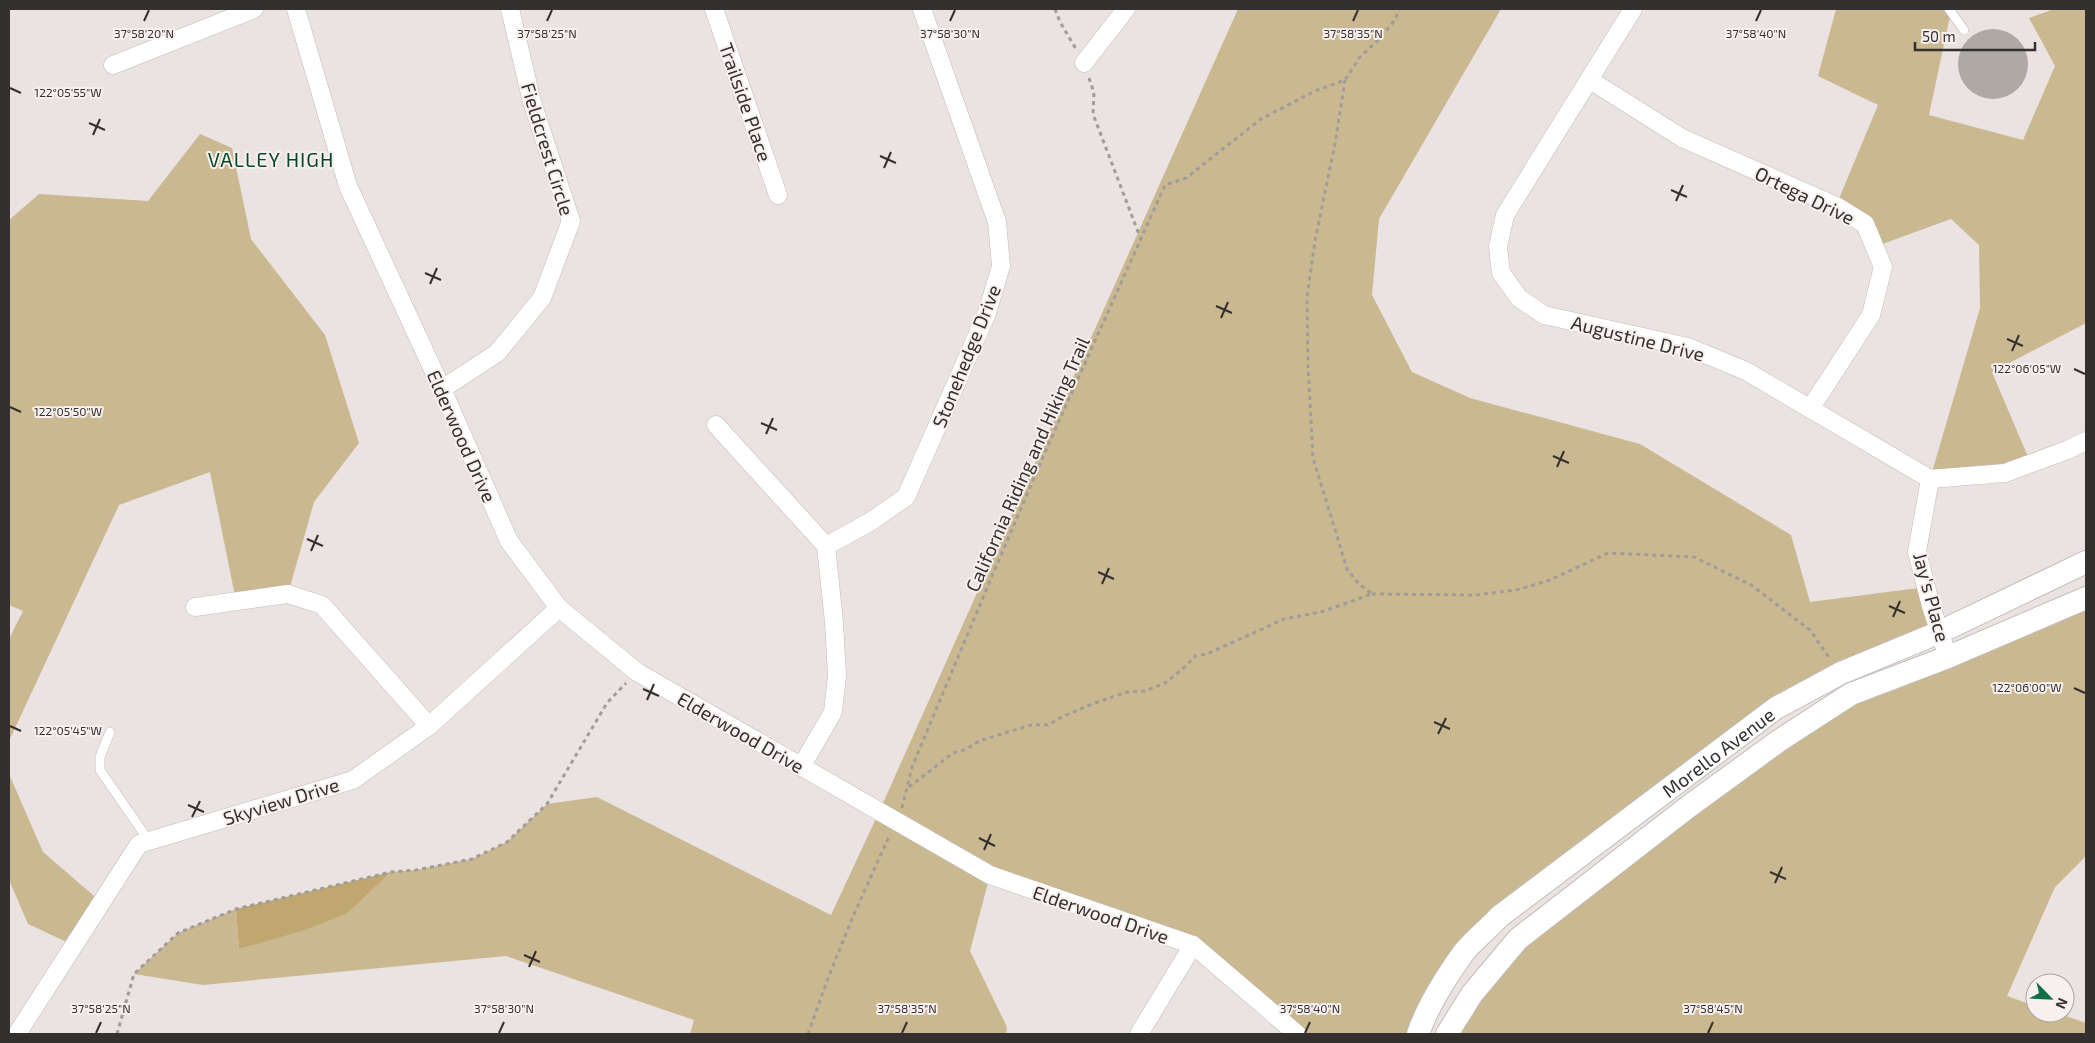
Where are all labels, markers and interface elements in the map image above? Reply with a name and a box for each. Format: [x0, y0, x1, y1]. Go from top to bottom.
scale bar [1915, 20, 2035, 52]
text: 37°58'20"N [114, 26, 174, 40]
text: 37°58'25"N [517, 26, 577, 40]
text: 37°58'30"N [920, 26, 980, 40]
text: 37°58'35"N [1323, 26, 1383, 40]
text: 37°58'40"N [1726, 26, 1786, 40]
text: 50 m [1922, 27, 1956, 45]
street label: Trailside Place [715, 40, 777, 164]
street label: Fieldcrest Circle [517, 80, 579, 218]
text: 122°05'55"W [34, 85, 102, 99]
district label: VALLEY HIGH [208, 147, 334, 171]
street label: Ortega Drive [1751, 161, 1859, 229]
street label: Stonehedge Drive [927, 281, 1005, 431]
street label: Augustine Drive [1569, 310, 1707, 366]
street label: California Riding and Hiking Trail [960, 332, 1094, 595]
text: 122°06'05"W [1993, 361, 2061, 375]
street label: Elderwood Drive [423, 366, 501, 506]
text: 122°05'50"W [34, 404, 102, 418]
street label: Jay's Place [1909, 550, 1955, 644]
text: 122°06'00"W [1992, 680, 2062, 694]
street label: Elderwood Drive [674, 686, 808, 778]
street label: Morello Avenue [1657, 702, 1779, 802]
text: 122°05'45"W [34, 723, 102, 737]
street label: Skyview Drive [220, 772, 342, 830]
street label: Elderwood Drive [1030, 880, 1172, 948]
north arrow [2025, 973, 2075, 1023]
text: N [2053, 995, 2072, 1012]
text: 37°58'25"N [71, 1001, 131, 1015]
text: 37°58'30"N [474, 1001, 534, 1015]
text: 37°58'35"N [877, 1001, 937, 1015]
text: 37°58'40"N [1280, 1001, 1340, 1015]
text: 37°58'45"N [1683, 1001, 1743, 1015]

